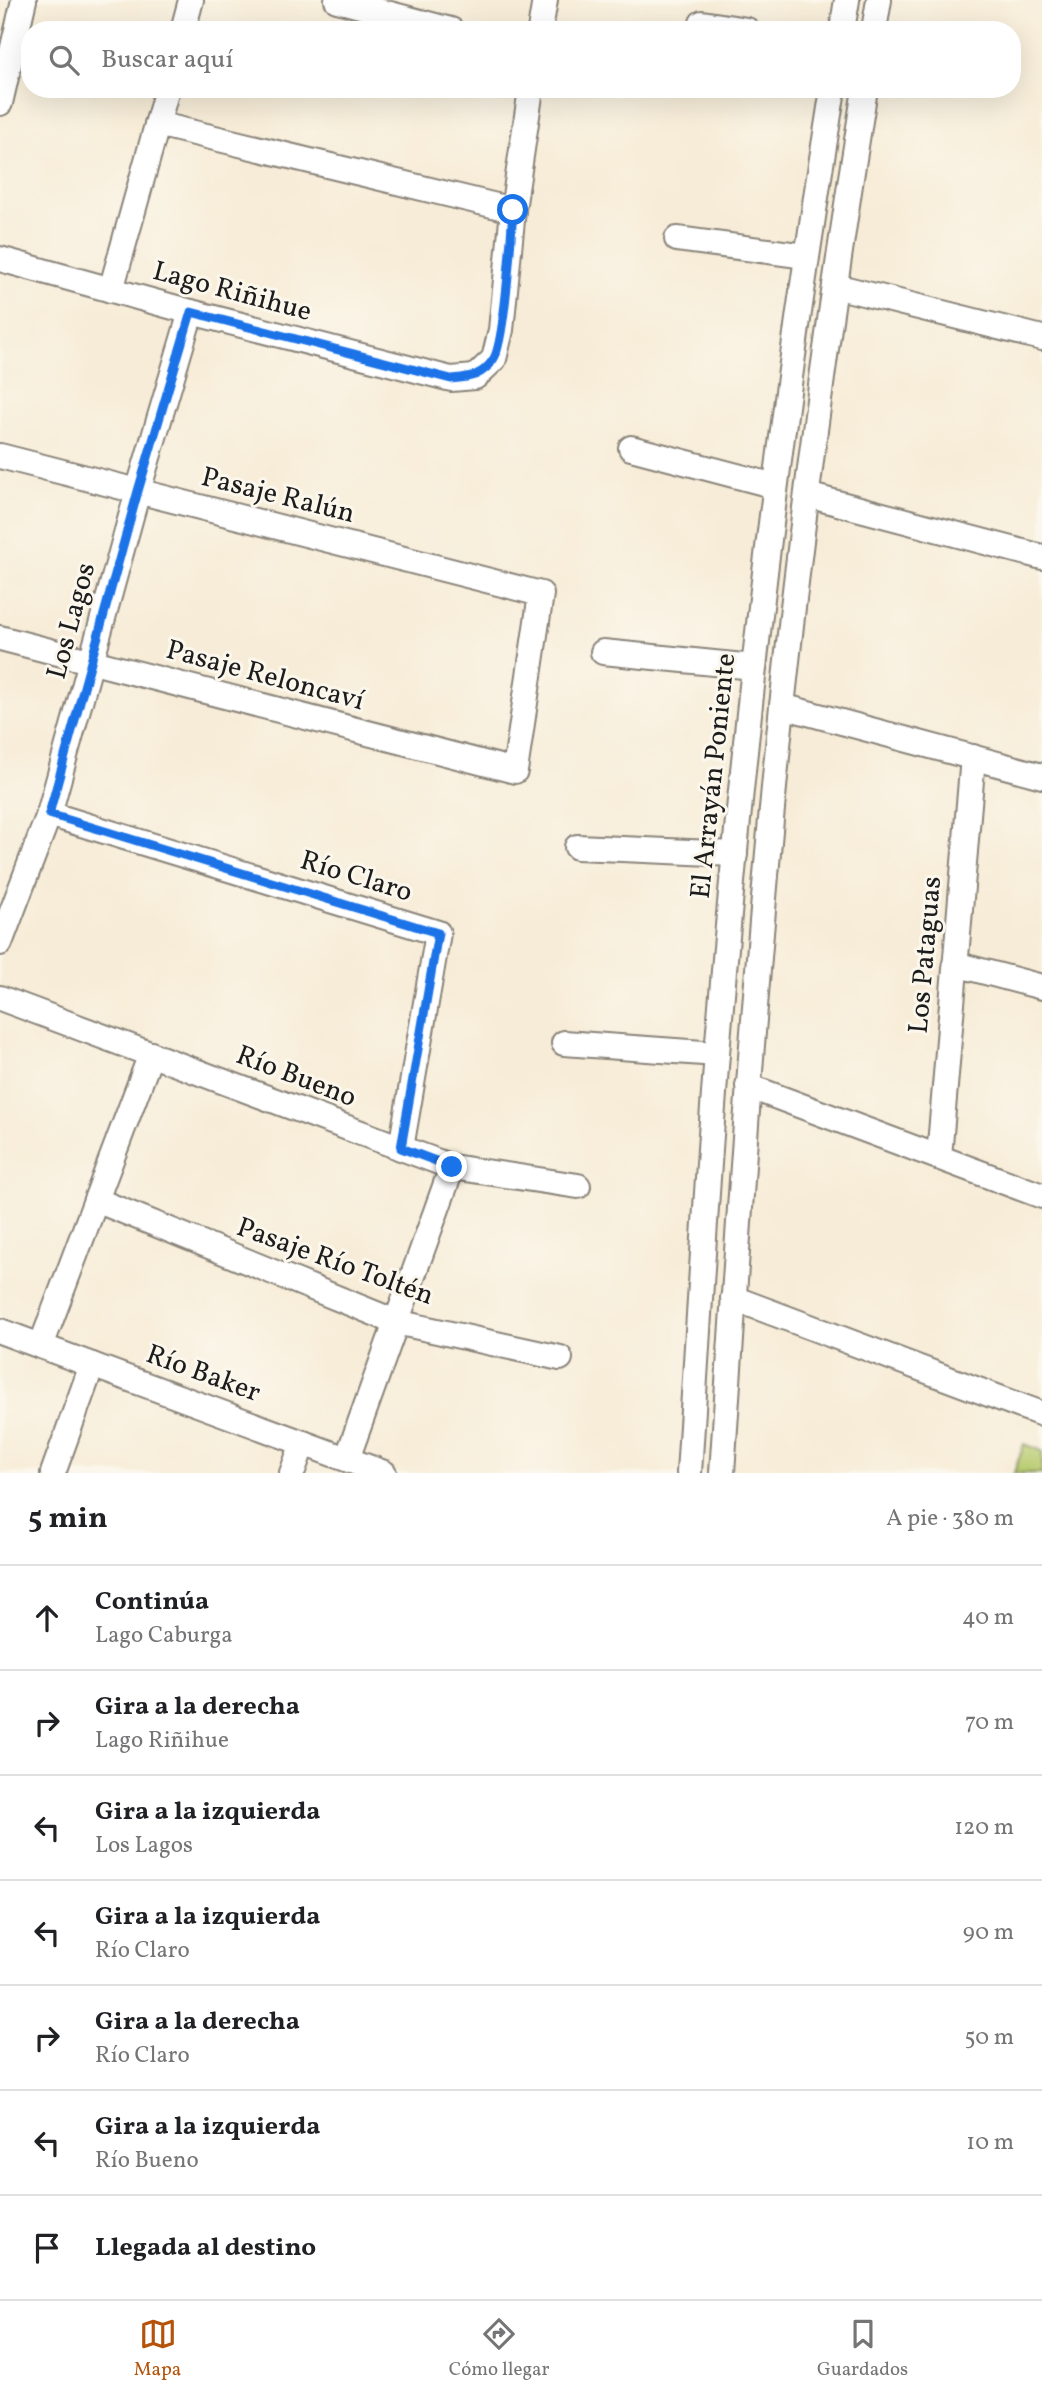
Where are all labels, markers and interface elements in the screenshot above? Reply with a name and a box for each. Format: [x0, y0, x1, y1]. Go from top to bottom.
search box [21, 21, 1021, 98]
icon: search [45, 41, 83, 79]
text: Buscar aquí [101, 42, 233, 78]
route start [497, 194, 528, 225]
street label: Lago Riñihue [148, 252, 316, 332]
street label: Pasaje Ralún [197, 458, 359, 534]
street label: Los Lagos [38, 558, 106, 684]
street label: Pasaje Reloncaví [162, 631, 369, 721]
street label: El Arrayán Poniente [682, 651, 746, 901]
street label: Río Claro [295, 841, 417, 913]
street label: Los Pataguas [900, 875, 952, 1035]
street label: Río Bueno [230, 1036, 362, 1118]
route end [436, 1151, 467, 1182]
street label: Pasaje Río Toltén [231, 1208, 439, 1316]
street label: Río Baker [140, 1335, 266, 1413]
text: 5 min [28, 1498, 108, 1540]
text: A pie · 380 m [886, 1503, 1014, 1535]
text: Continúa [95, 1584, 209, 1620]
icon: ahead [28, 1599, 66, 1637]
text: 40 m [962, 1602, 1014, 1634]
text: Lago Caburga [95, 1620, 233, 1652]
text: Gira a la derecha [95, 1689, 300, 1725]
icon: right [28, 1704, 66, 1742]
text: 70 m [965, 1707, 1014, 1739]
text: Lago Riñihue [95, 1725, 229, 1757]
text: Gira a la izquierda [95, 1794, 320, 1830]
icon: left [28, 1809, 66, 1847]
text: 120 m [954, 1812, 1014, 1844]
text: Los Lagos [95, 1830, 193, 1862]
text: Gira a la izquierda [95, 1899, 320, 1935]
icon: left [28, 1914, 66, 1952]
text: 90 m [963, 1917, 1014, 1949]
text: Río Claro [95, 1935, 190, 1967]
text: Gira a la derecha [95, 2004, 300, 2040]
icon: right [28, 2019, 66, 2057]
text: 50 m [965, 2022, 1014, 2054]
text: Río Claro [95, 2040, 190, 2072]
text: Gira a la izquierda [95, 2109, 320, 2145]
icon: left [28, 2124, 66, 2162]
text: 10 m [966, 2127, 1014, 2159]
text: Río Bueno [95, 2145, 199, 2177]
icon: arrive [28, 2229, 66, 2267]
text: Llegada al destino [95, 2230, 316, 2266]
tab: Mapa [134, 2315, 181, 2383]
tab: Cómo llegar [449, 2315, 550, 2383]
tab: Guardados [817, 2315, 908, 2383]

